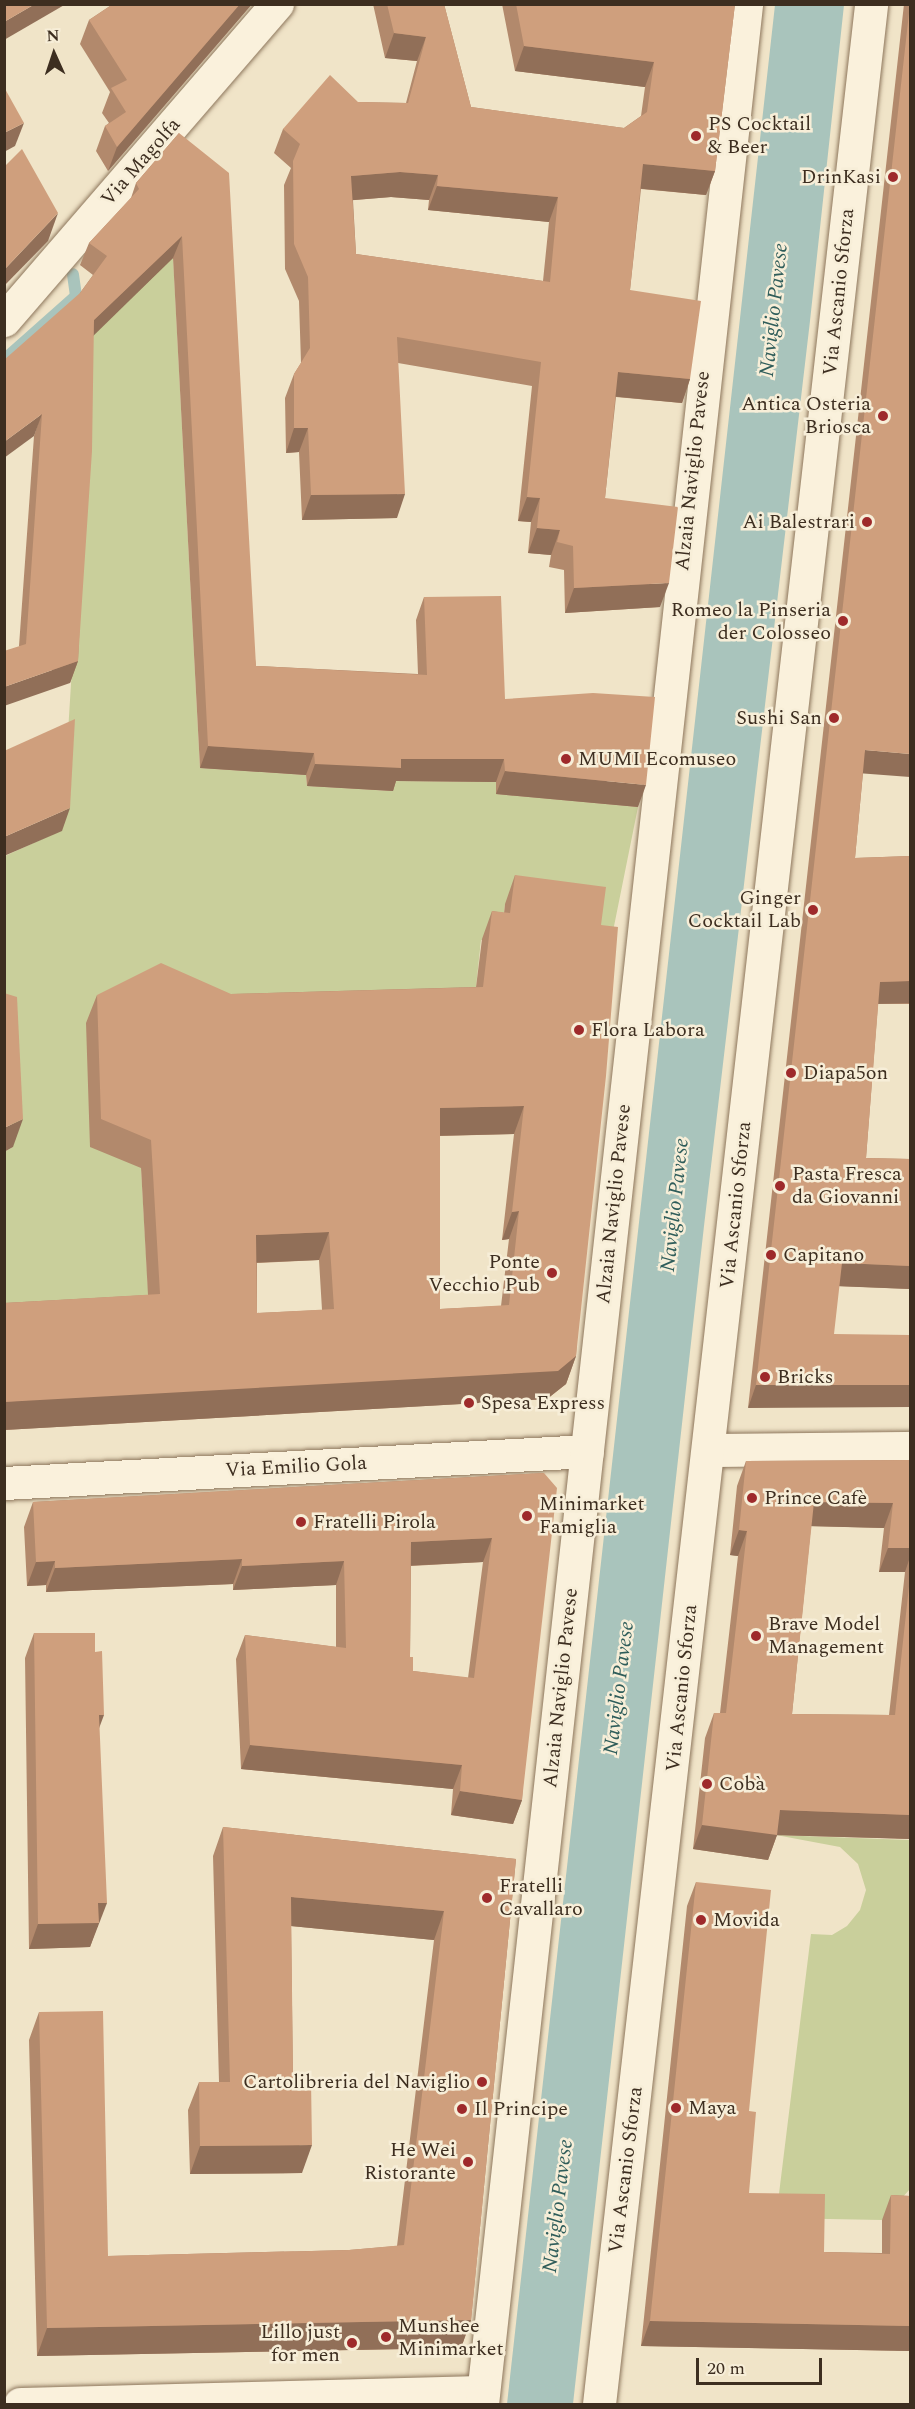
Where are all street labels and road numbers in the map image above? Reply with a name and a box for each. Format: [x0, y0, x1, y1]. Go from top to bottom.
street label: Via Magolfa [96, 113, 186, 211]
street label: Via Ascanio Sforza [818, 207, 860, 377]
street label: Alzaia Naviglio Pavese [671, 370, 715, 572]
street label: Alzaia Naviglio Pavese [592, 1103, 636, 1305]
street label: Via Ascanio Sforza [715, 1120, 757, 1290]
street label: Via Emilio Gola [224, 1451, 368, 1483]
street label: Alzaia Naviglio Pavese [539, 1587, 583, 1789]
street label: Via Ascanio Sforza [661, 1603, 703, 1773]
street label: Via Ascanio Sforza [604, 2085, 648, 2255]

